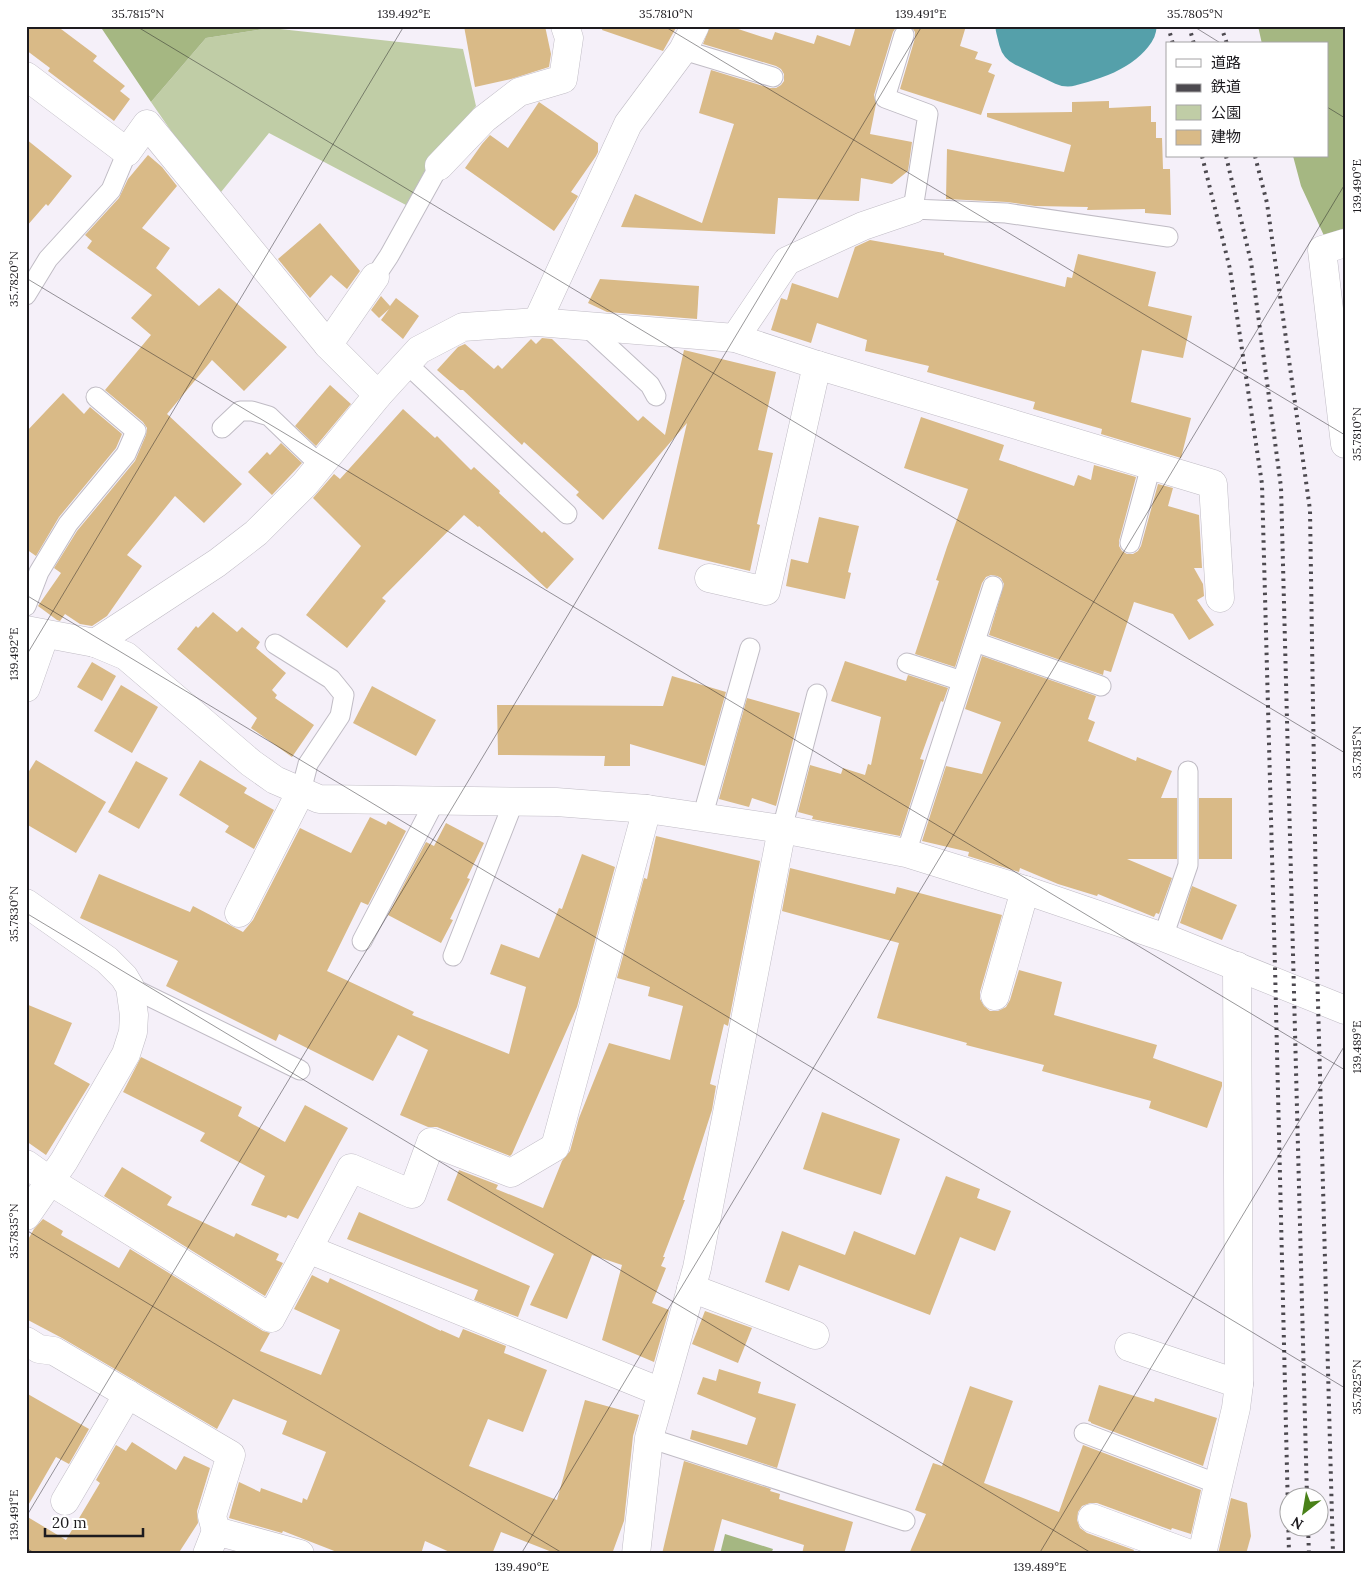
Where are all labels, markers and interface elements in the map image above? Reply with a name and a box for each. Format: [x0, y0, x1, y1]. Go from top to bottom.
text: 35.7815°N [112, 6, 164, 21]
text: 139.492°E [378, 6, 430, 21]
text: 35.7810°N [639, 6, 693, 21]
text: 139.491°E [896, 6, 946, 21]
text: 35.7805°N [1167, 6, 1223, 21]
legend [1166, 42, 1328, 158]
text: 道路 [1211, 53, 1241, 72]
text: 鉄道 [1211, 77, 1241, 96]
text: 公園 [1211, 103, 1241, 122]
text: 建物 [1211, 127, 1241, 146]
text: 139.490°E [1349, 159, 1364, 213]
text: 35.7820°N [6, 251, 21, 307]
text: 35.7810°N [1349, 407, 1364, 461]
text: 139.492°E [6, 628, 21, 680]
text: 35.7815°N [1349, 726, 1364, 778]
text: 35.7830°N [6, 886, 21, 942]
text: 139.489°E [1349, 1020, 1364, 1074]
text: 35.7835°N [6, 1203, 21, 1259]
text: 35.7825°N [1349, 1359, 1364, 1415]
north arrow [1278, 1488, 1328, 1538]
text: 139.491°E [6, 1490, 21, 1540]
scale bar [45, 1505, 142, 1537]
text: 20 m [52, 1513, 87, 1532]
text: N [1288, 1513, 1307, 1534]
text: 139.490°E [495, 1559, 549, 1574]
text: 139.489°E [1013, 1559, 1067, 1574]

